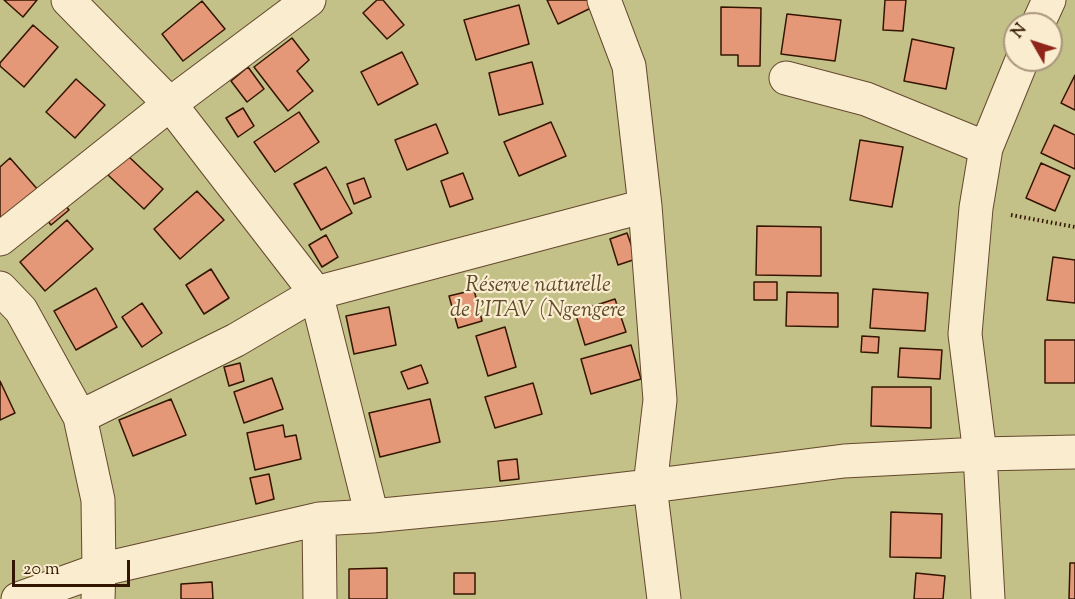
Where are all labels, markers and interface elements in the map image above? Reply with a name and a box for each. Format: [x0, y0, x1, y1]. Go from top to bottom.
north arrow [1003, 12, 1063, 72]
text: N [1007, 19, 1033, 44]
park label: Réserve naturelle de l'ITAV (Ngengere [450, 274, 626, 326]
scale bar [15, 548, 134, 586]
text: 20 m [23, 557, 60, 583]

